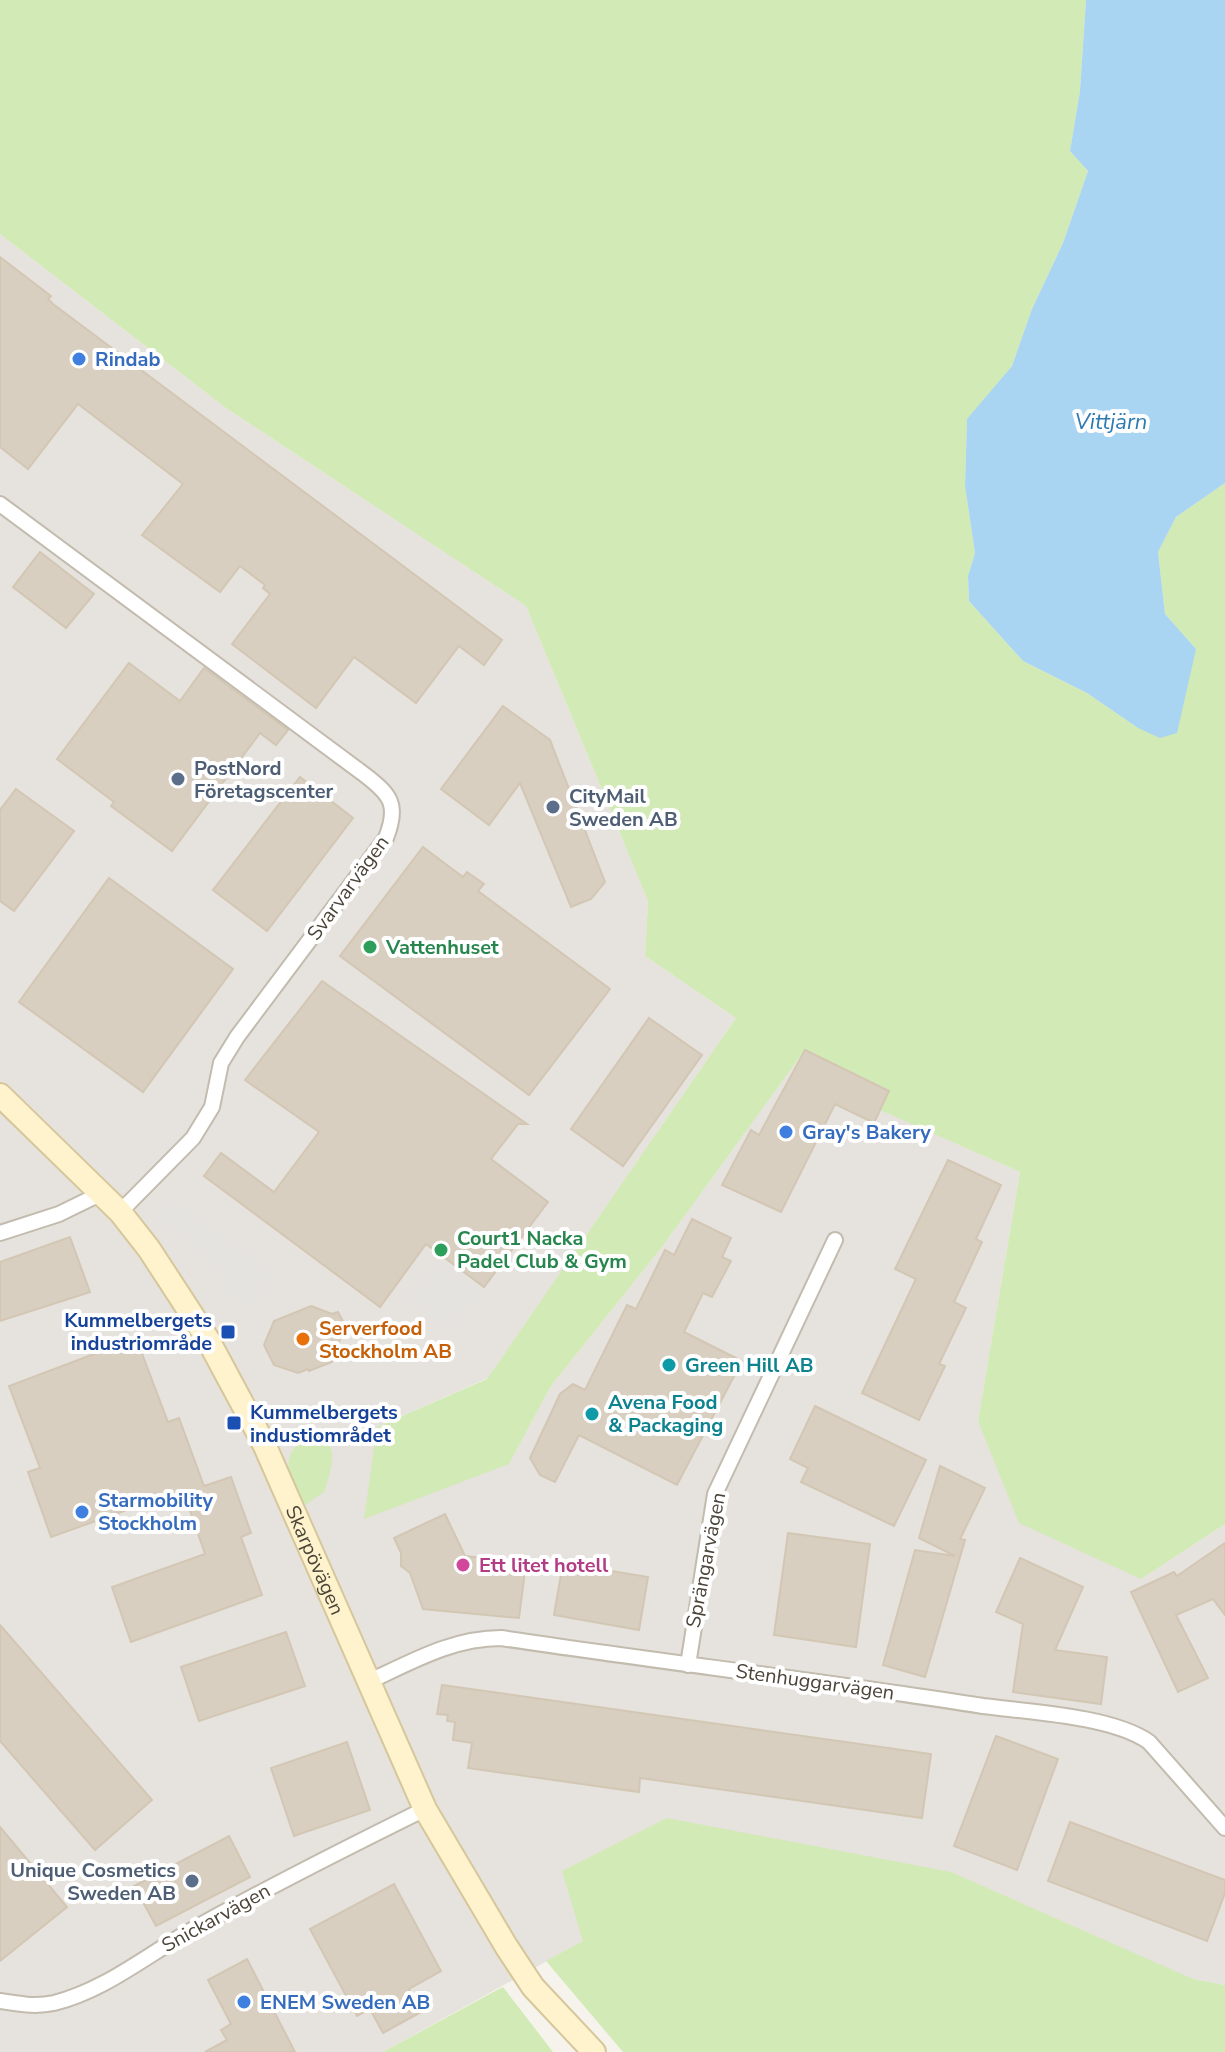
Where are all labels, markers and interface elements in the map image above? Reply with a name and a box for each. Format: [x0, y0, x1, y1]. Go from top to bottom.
place label: Rindab [95, 346, 160, 373]
marker: Rindab [70, 350, 88, 368]
water label: Vittjärn [1075, 407, 1147, 437]
place label: PostNord Företagscenter [194, 755, 334, 805]
marker: PostNord Företagscenter [169, 770, 187, 788]
place label: CityMail Sweden AB [569, 783, 678, 833]
marker: CityMail Sweden AB [544, 798, 562, 816]
street label: Svarvarvägen [301, 830, 395, 946]
place label: Vattenhuset [385, 934, 499, 961]
marker: Vattenhuset [361, 938, 379, 956]
place label: Gray's Bakery [802, 1119, 931, 1146]
marker: Gray's Bakery [777, 1123, 795, 1141]
place label: Court1 Nacka Padel Club & Gym [457, 1225, 627, 1275]
marker: Court1 Nacka Padel Club & Gym [432, 1241, 450, 1259]
place label: Kummelbergets industriområde [64, 1307, 212, 1357]
place label: Serverfood Stockholm AB [319, 1315, 452, 1365]
marker: Kummelbergets industriområde [219, 1323, 237, 1341]
marker: Serverfood Stockholm AB [294, 1330, 312, 1348]
place label: Green Hill AB [685, 1352, 814, 1379]
marker: Green Hill AB [660, 1356, 678, 1374]
place label: Avena Food & Packaging [608, 1389, 723, 1439]
place label: Kummelbergets industiområdet [250, 1399, 398, 1449]
marker: Avena Food & Packaging [583, 1405, 601, 1423]
marker: Kummelbergets industiområdet [225, 1414, 243, 1432]
place label: Starmobility Stockholm [98, 1487, 213, 1537]
street label: Sprängarvägen [680, 1490, 732, 1630]
street label: Skarpövägen [279, 1501, 351, 1619]
marker: Starmobility Stockholm [73, 1503, 91, 1521]
place label: Ett litet hotell [479, 1552, 609, 1579]
marker: Ett litet hotell [454, 1556, 472, 1574]
street label: Stenhuggarvägen [734, 1657, 896, 1707]
place label: Unique Cosmetics Sweden AB [10, 1857, 176, 1907]
marker: Unique Cosmetics Sweden AB [183, 1872, 201, 1890]
street label: Snickarvägen [157, 1877, 275, 1959]
place label: ENEM Sweden AB [260, 1989, 430, 2016]
marker: ENEM Sweden AB [235, 1993, 253, 2011]

